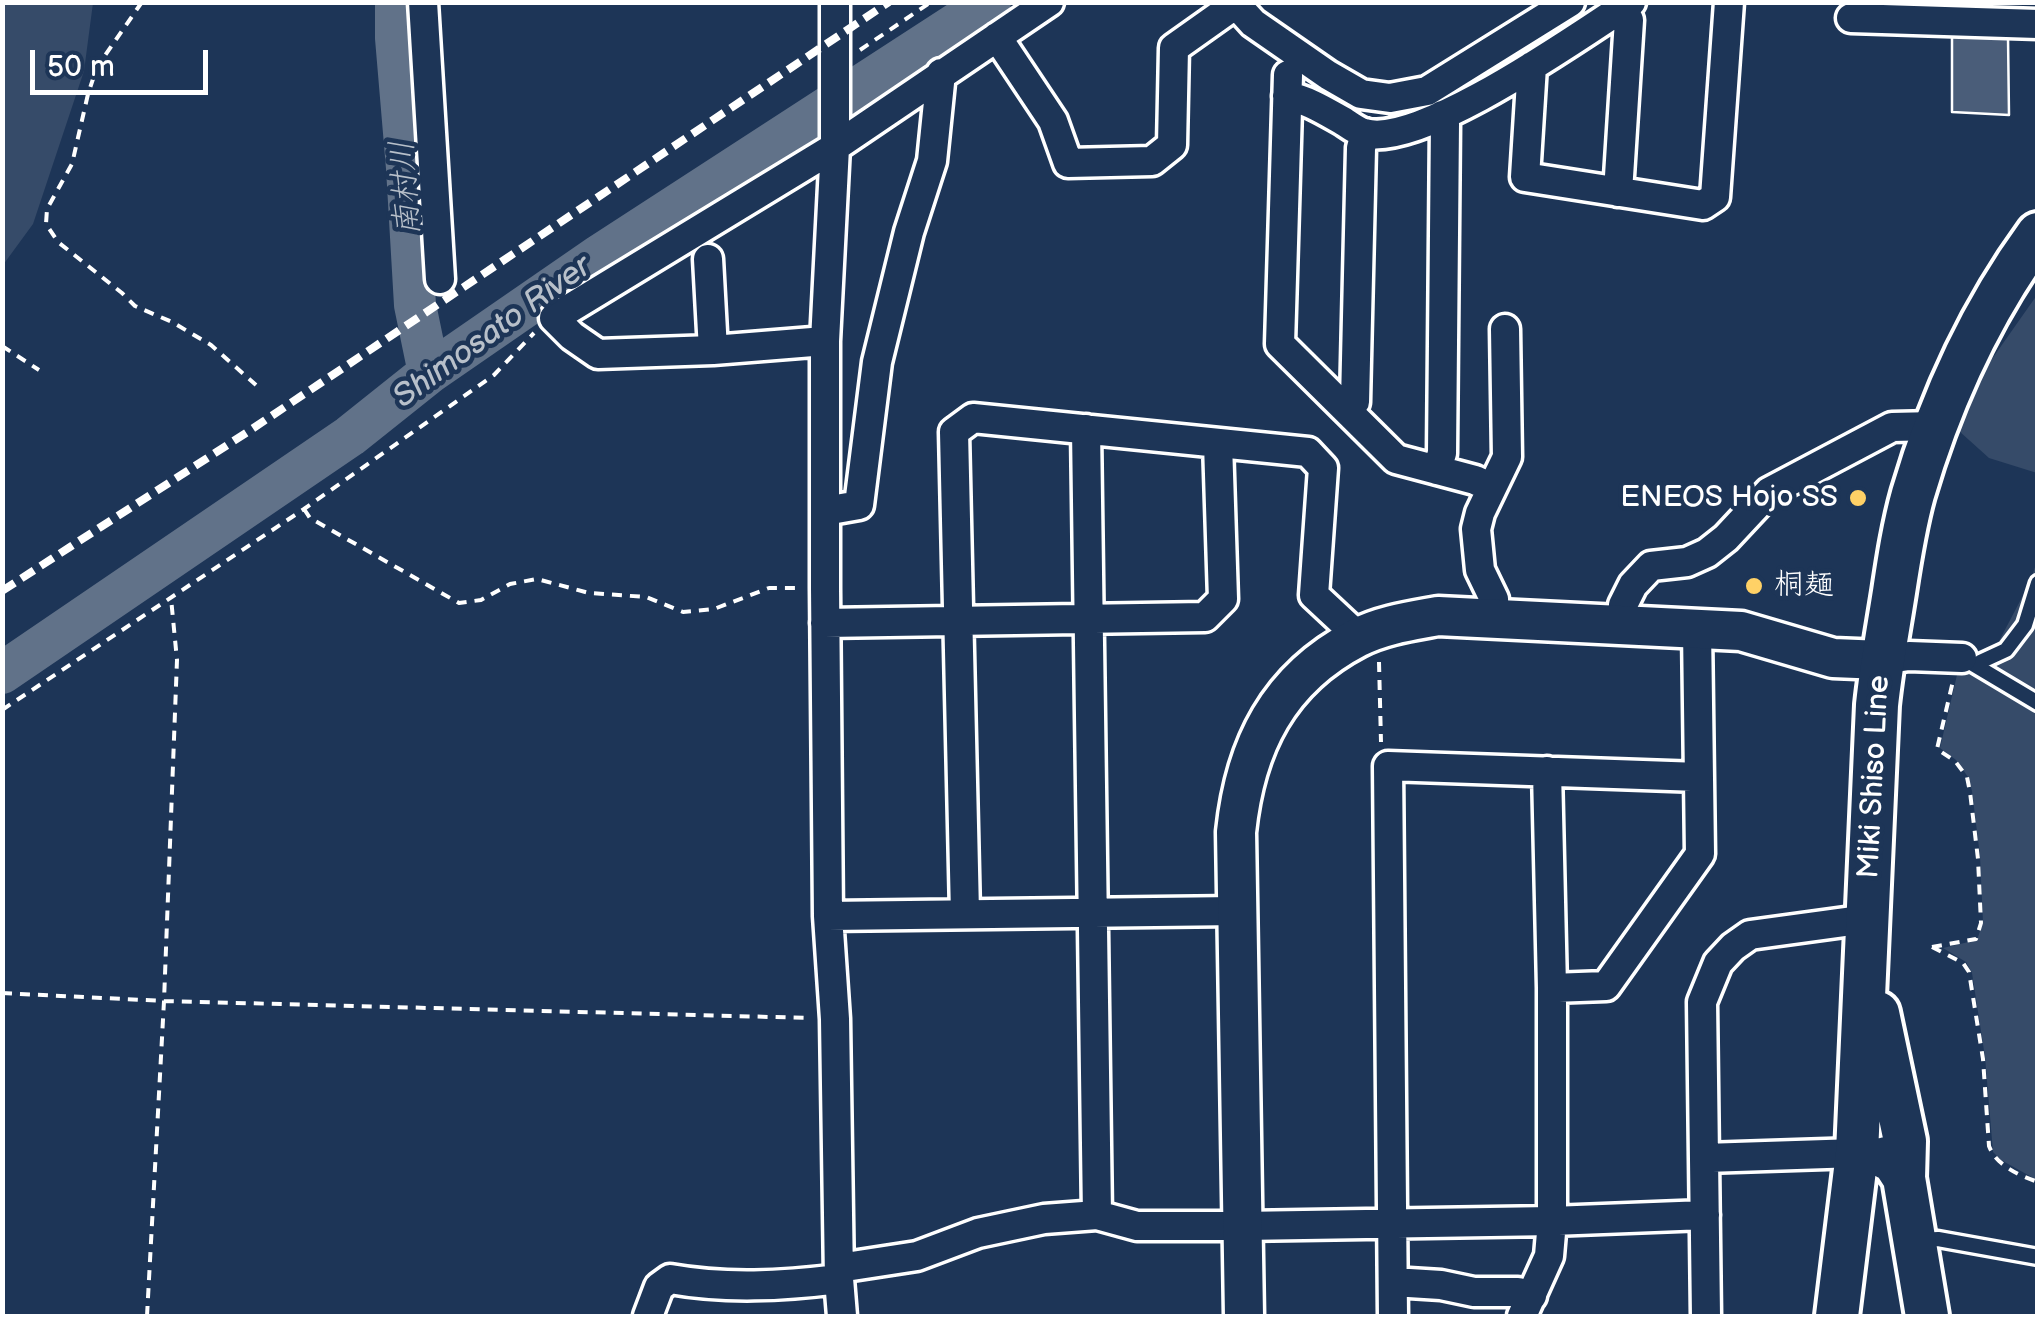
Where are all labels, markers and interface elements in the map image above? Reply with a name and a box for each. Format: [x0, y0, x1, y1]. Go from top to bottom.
scale bar [35, 30, 212, 92]
text: 50 m [47, 49, 115, 85]
water label: 南村川 [384, 139, 430, 237]
water label: Shimosato River [387, 248, 599, 418]
place label: ENEOS Hojo SS [1620, 480, 1838, 516]
marker: ENEOS Hojo SS [1847, 487, 1869, 509]
place label: 桐麺 [1774, 568, 1834, 604]
marker: 桐麺 [1743, 575, 1765, 597]
street label: Miki Shiso Line [1852, 674, 1898, 880]

